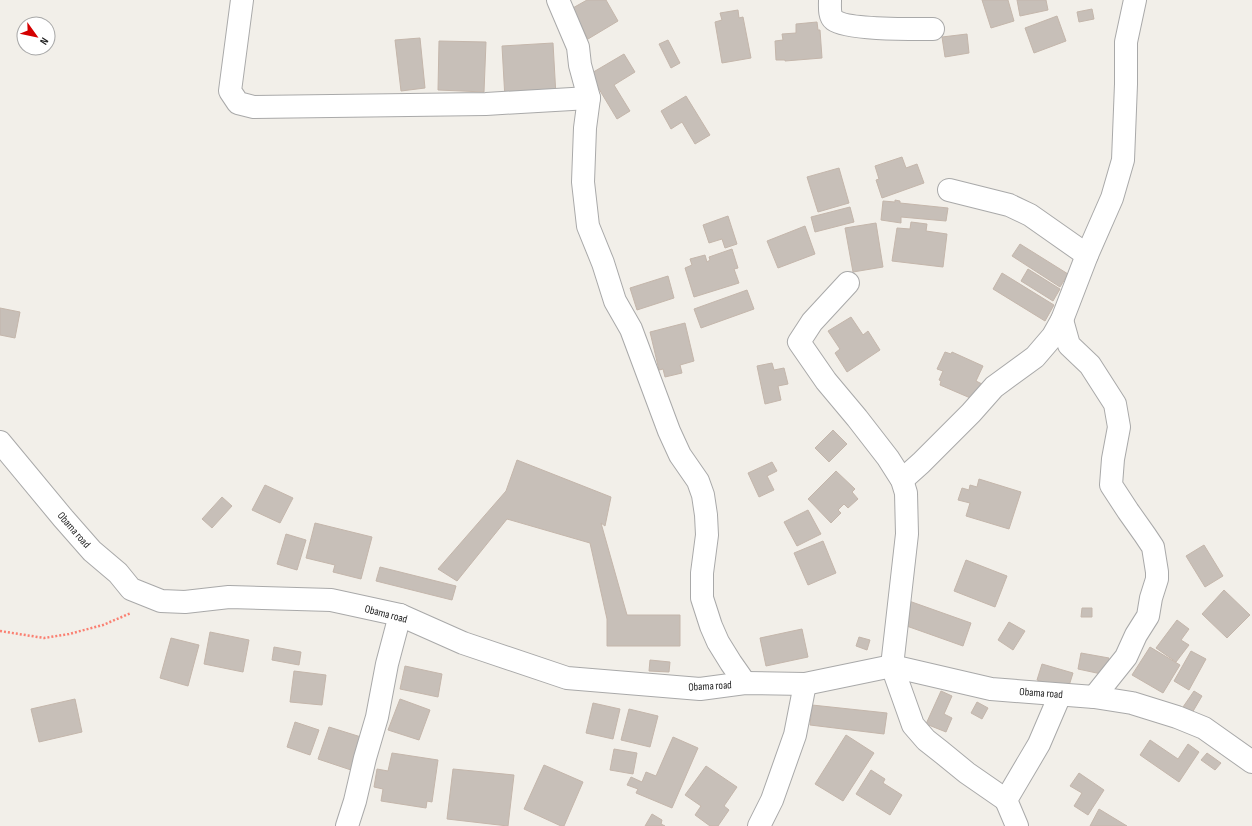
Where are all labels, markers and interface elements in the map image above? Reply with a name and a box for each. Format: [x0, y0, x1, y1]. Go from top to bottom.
north arrow [16, 16, 56, 56]
text: N [37, 35, 51, 47]
street label: Obama road [55, 509, 93, 551]
street label: Obama road [363, 602, 409, 626]
street label: Obama road [688, 678, 733, 694]
street label: Obama road [1019, 685, 1064, 701]

